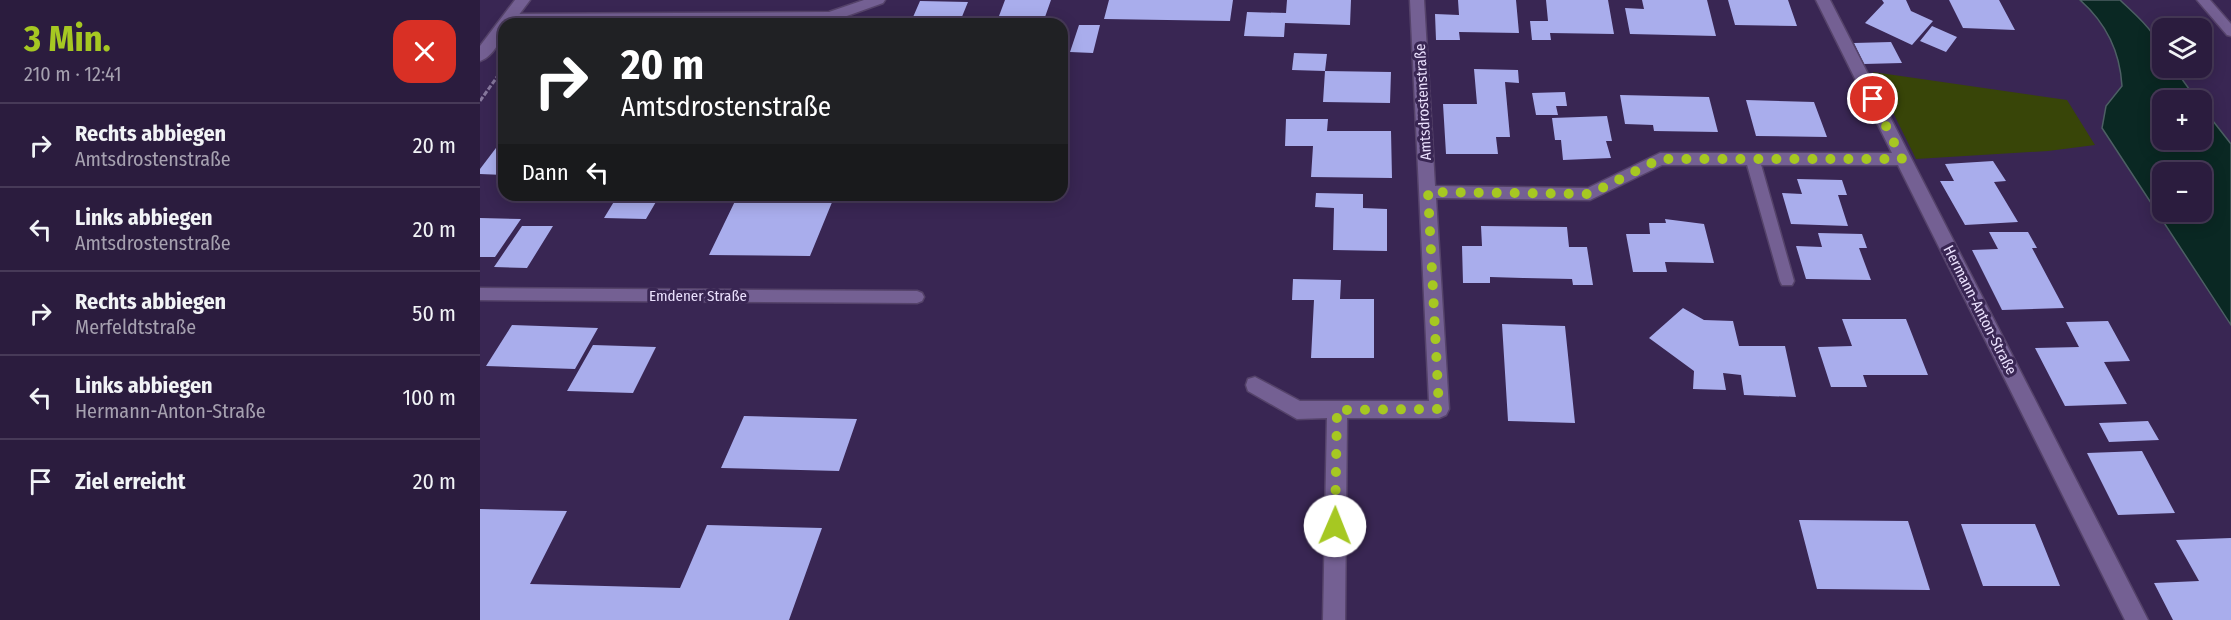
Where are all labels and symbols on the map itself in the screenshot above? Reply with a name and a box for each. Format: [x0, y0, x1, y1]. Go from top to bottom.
street label: Amtsdrostenstraße [1411, 43, 1435, 161]
pin [1847, 73, 1898, 124]
street label: Hermann-Anton-Straße [1940, 242, 2020, 378]
street label: Emdener Straße [649, 287, 747, 305]
position arrow [1303, 494, 1367, 558]

